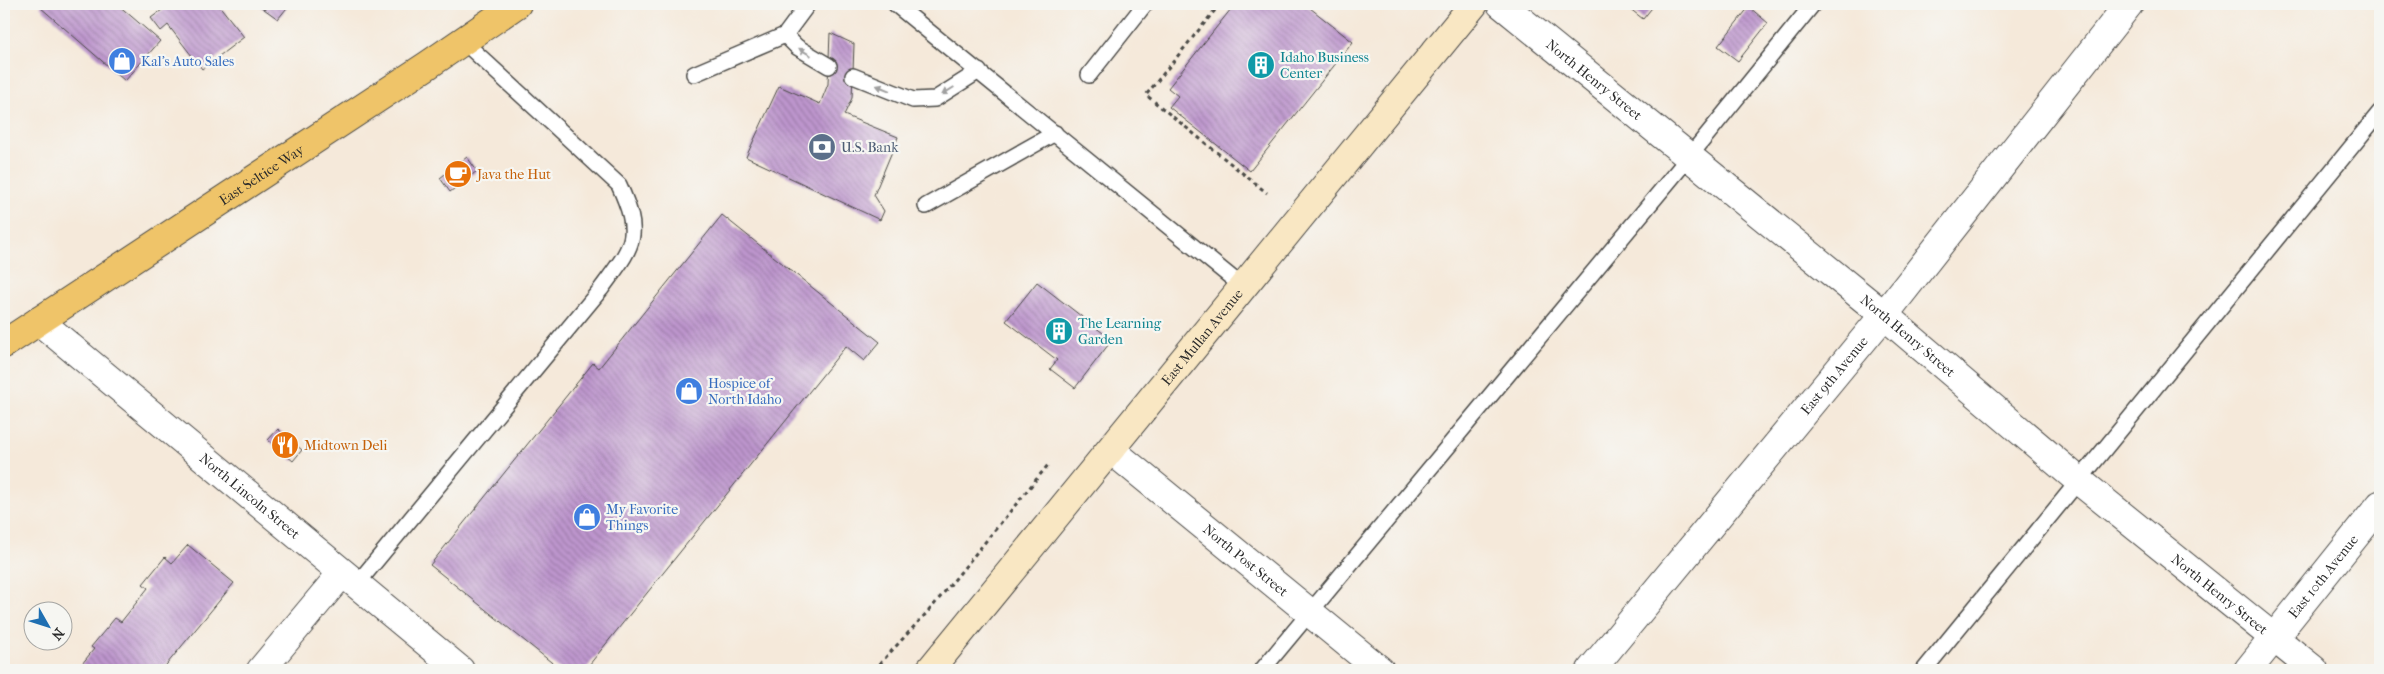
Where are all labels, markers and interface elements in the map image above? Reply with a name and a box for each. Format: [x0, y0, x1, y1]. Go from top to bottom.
street label: North Henry Street [1543, 36, 1646, 124]
shop icon: Kal's Auto Sales [107, 46, 137, 76]
one-way arrow [799, 48, 812, 57]
place label: Idaho Business Center [1280, 49, 1369, 82]
building icon: Idaho Business Center [1246, 50, 1276, 80]
place label: Kal's Auto Sales [141, 53, 234, 70]
one-way arrow [875, 84, 890, 92]
one-way arrow [941, 86, 954, 96]
bank icon: U.S. Bank [807, 132, 837, 162]
place label: U.S. Bank [841, 139, 899, 156]
street label: East Seltice Way [216, 140, 307, 209]
cafe icon: Java the Hut [443, 159, 473, 189]
place label: Java the Hut [476, 166, 551, 183]
street label: East Mullan Avenue [1158, 285, 1246, 389]
street label: North Henry Street [1857, 291, 1959, 380]
place label: The Learning Garden [1078, 315, 1162, 348]
building icon: The Learning Garden [1044, 316, 1074, 346]
street label: East 9th Avenue [1797, 333, 1872, 418]
place label: Hospice of North Idaho [708, 375, 782, 408]
shop icon: Hospice of North Idaho [674, 376, 704, 406]
restaurant icon: Midtown Deli [270, 430, 300, 460]
place label: Midtown Deli [304, 437, 387, 454]
street label: North Lincoln Street [196, 449, 304, 542]
place label: My Favorite Things [606, 501, 678, 534]
shop icon: My Favorite Things [572, 502, 602, 532]
street label: North Post Street [1200, 520, 1292, 600]
street label: East 10th Avenue [2284, 531, 2362, 621]
street label: North Henry Street [2168, 550, 2271, 638]
north arrow [22, 602, 72, 652]
text: N [48, 624, 68, 644]

